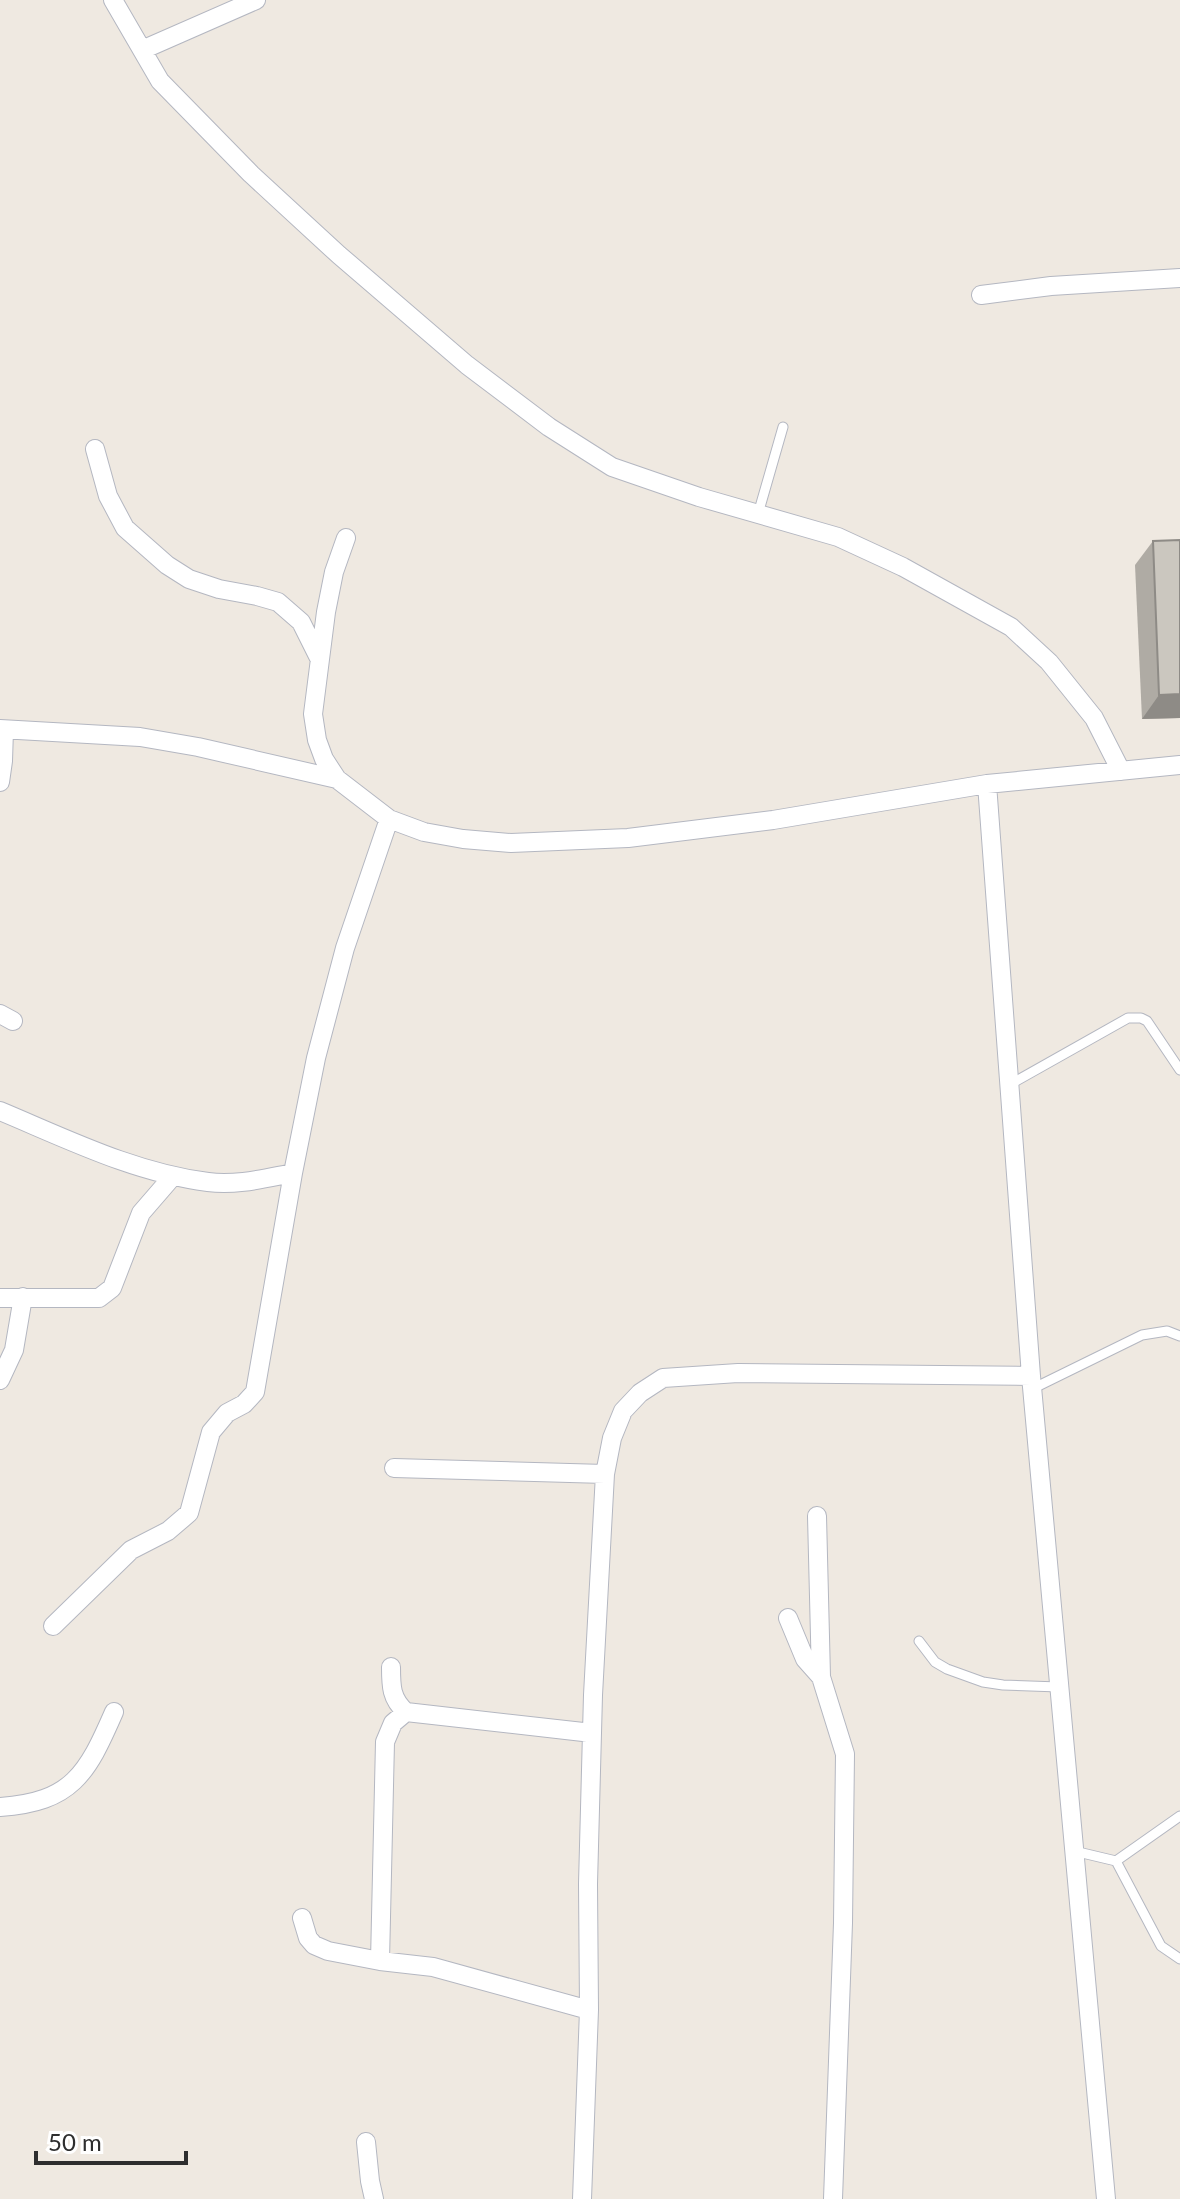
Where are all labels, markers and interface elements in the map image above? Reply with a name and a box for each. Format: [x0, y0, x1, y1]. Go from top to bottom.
scale bar [36, 2115, 186, 2165]
text: 50 m [48, 2127, 102, 2156]

